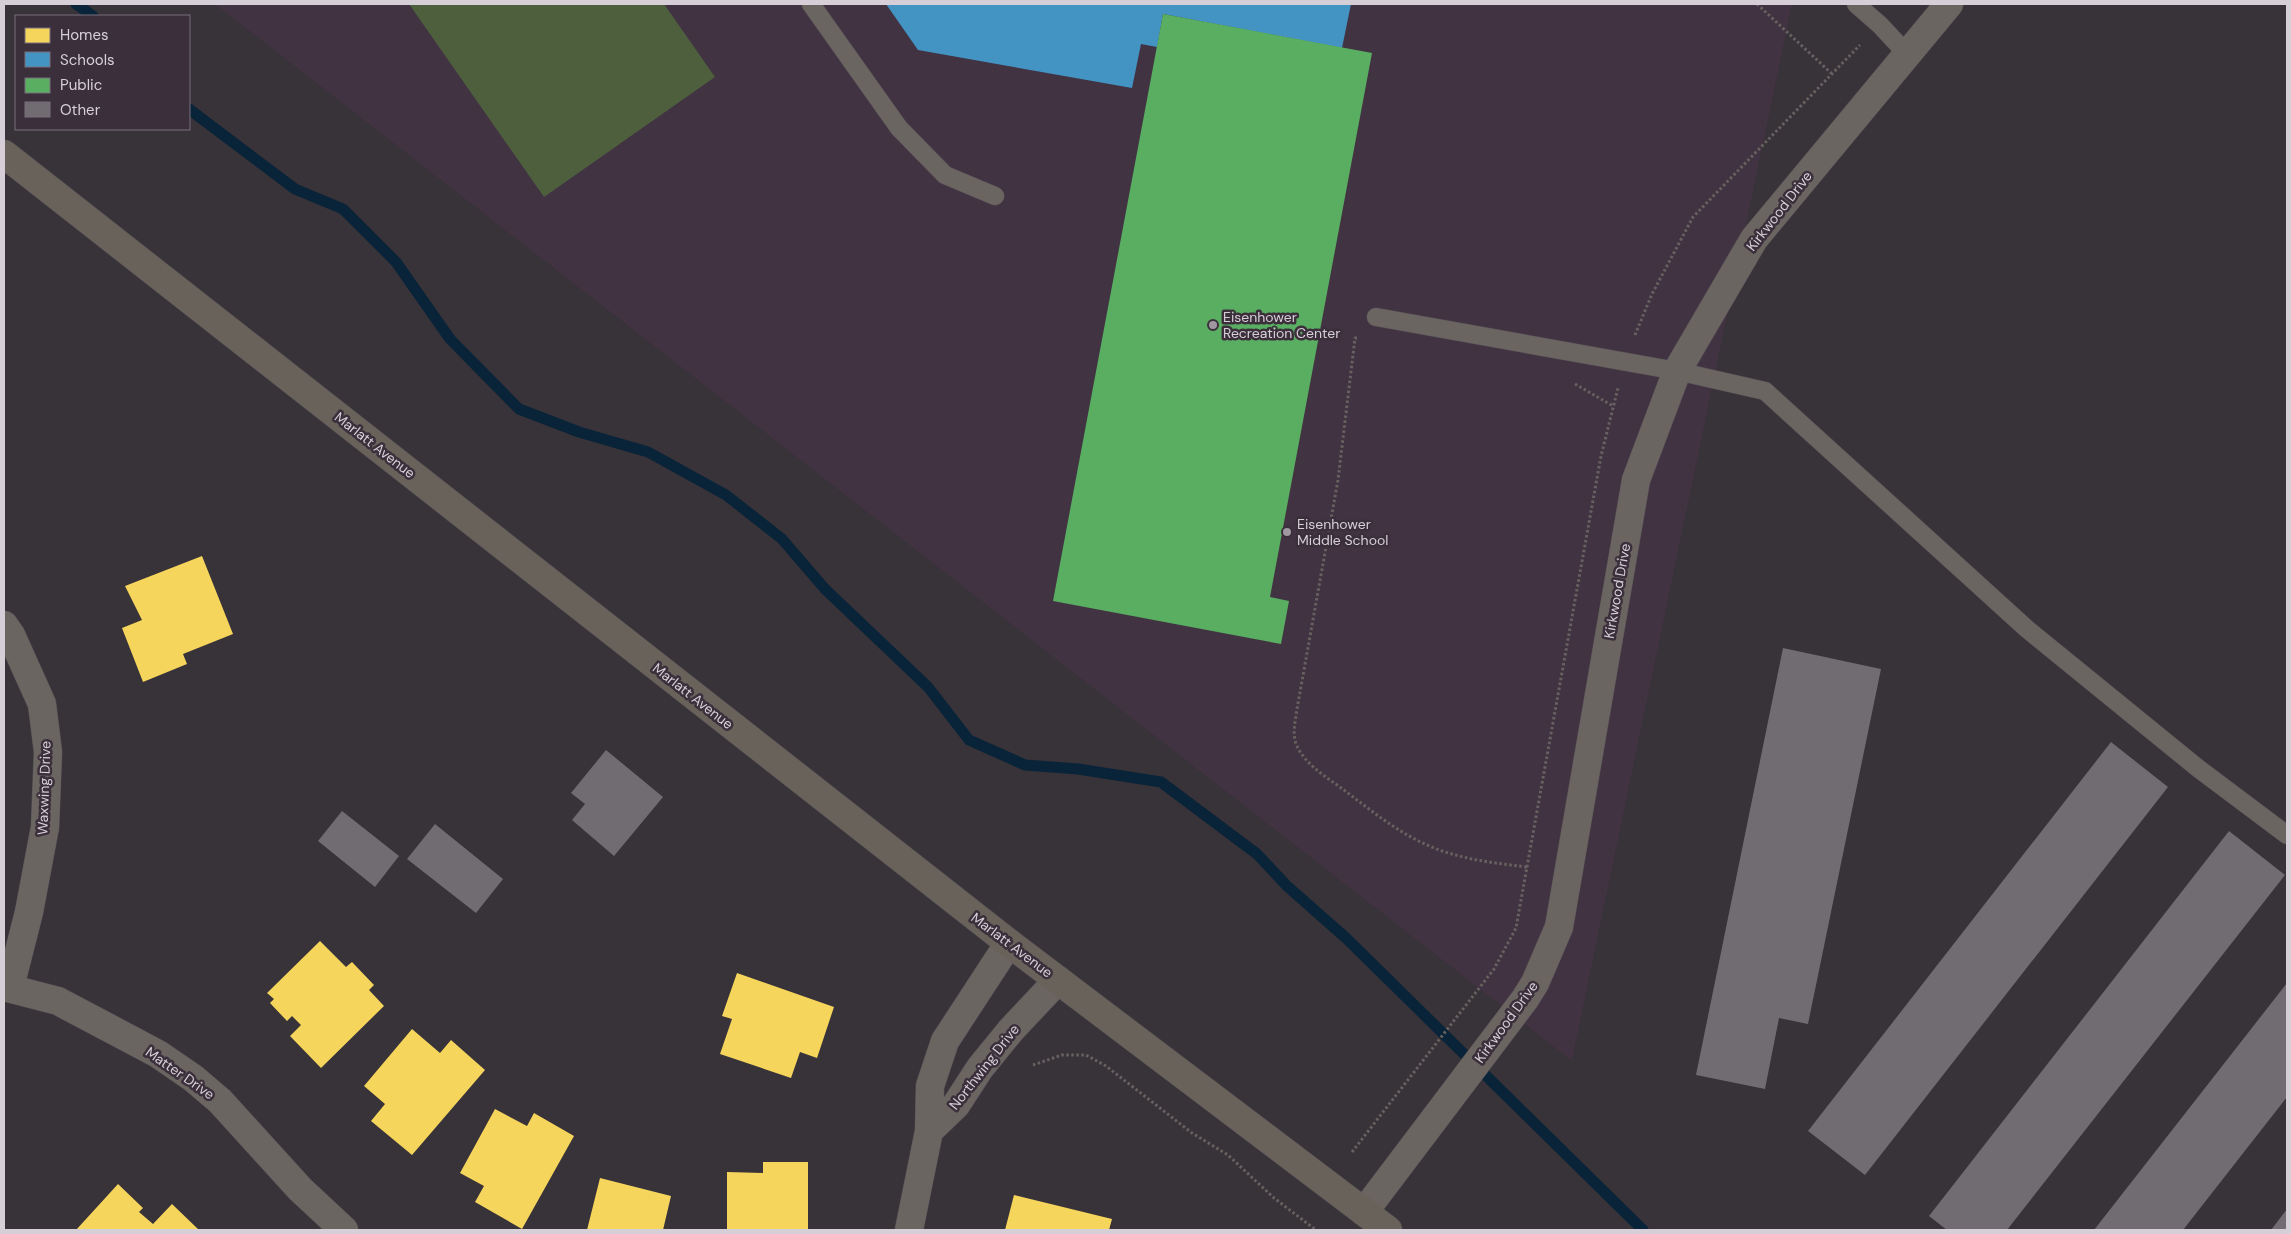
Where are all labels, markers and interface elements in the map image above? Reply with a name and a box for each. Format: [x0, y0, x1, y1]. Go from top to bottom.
legend [15, 15, 190, 130]
text: Homes [60, 25, 109, 45]
text: Schools [60, 50, 115, 70]
text: Public [60, 75, 102, 95]
text: Other [60, 100, 101, 120]
street label: Kirkwood Drive [1742, 167, 1816, 255]
place label: Eisenhower Recreation Center [1223, 308, 1341, 342]
marker: Eisenhower Recreation Center [1207, 319, 1219, 331]
street label: Marlatt Avenue [331, 408, 419, 482]
place label: Eisenhower Middle School [1297, 515, 1388, 549]
marker: Eisenhower Middle School [1281, 526, 1293, 538]
street label: Kirkwood Drive [1600, 542, 1634, 640]
street label: Marlatt Avenue [649, 659, 737, 733]
street label: Waxwing Drive [33, 741, 55, 835]
street label: Marlatt Avenue [968, 909, 1056, 982]
street label: Kirkwood Drive [1470, 978, 1542, 1066]
street label: Northwing Drive [945, 1021, 1023, 1113]
street label: Matter Drive [142, 1043, 218, 1103]

